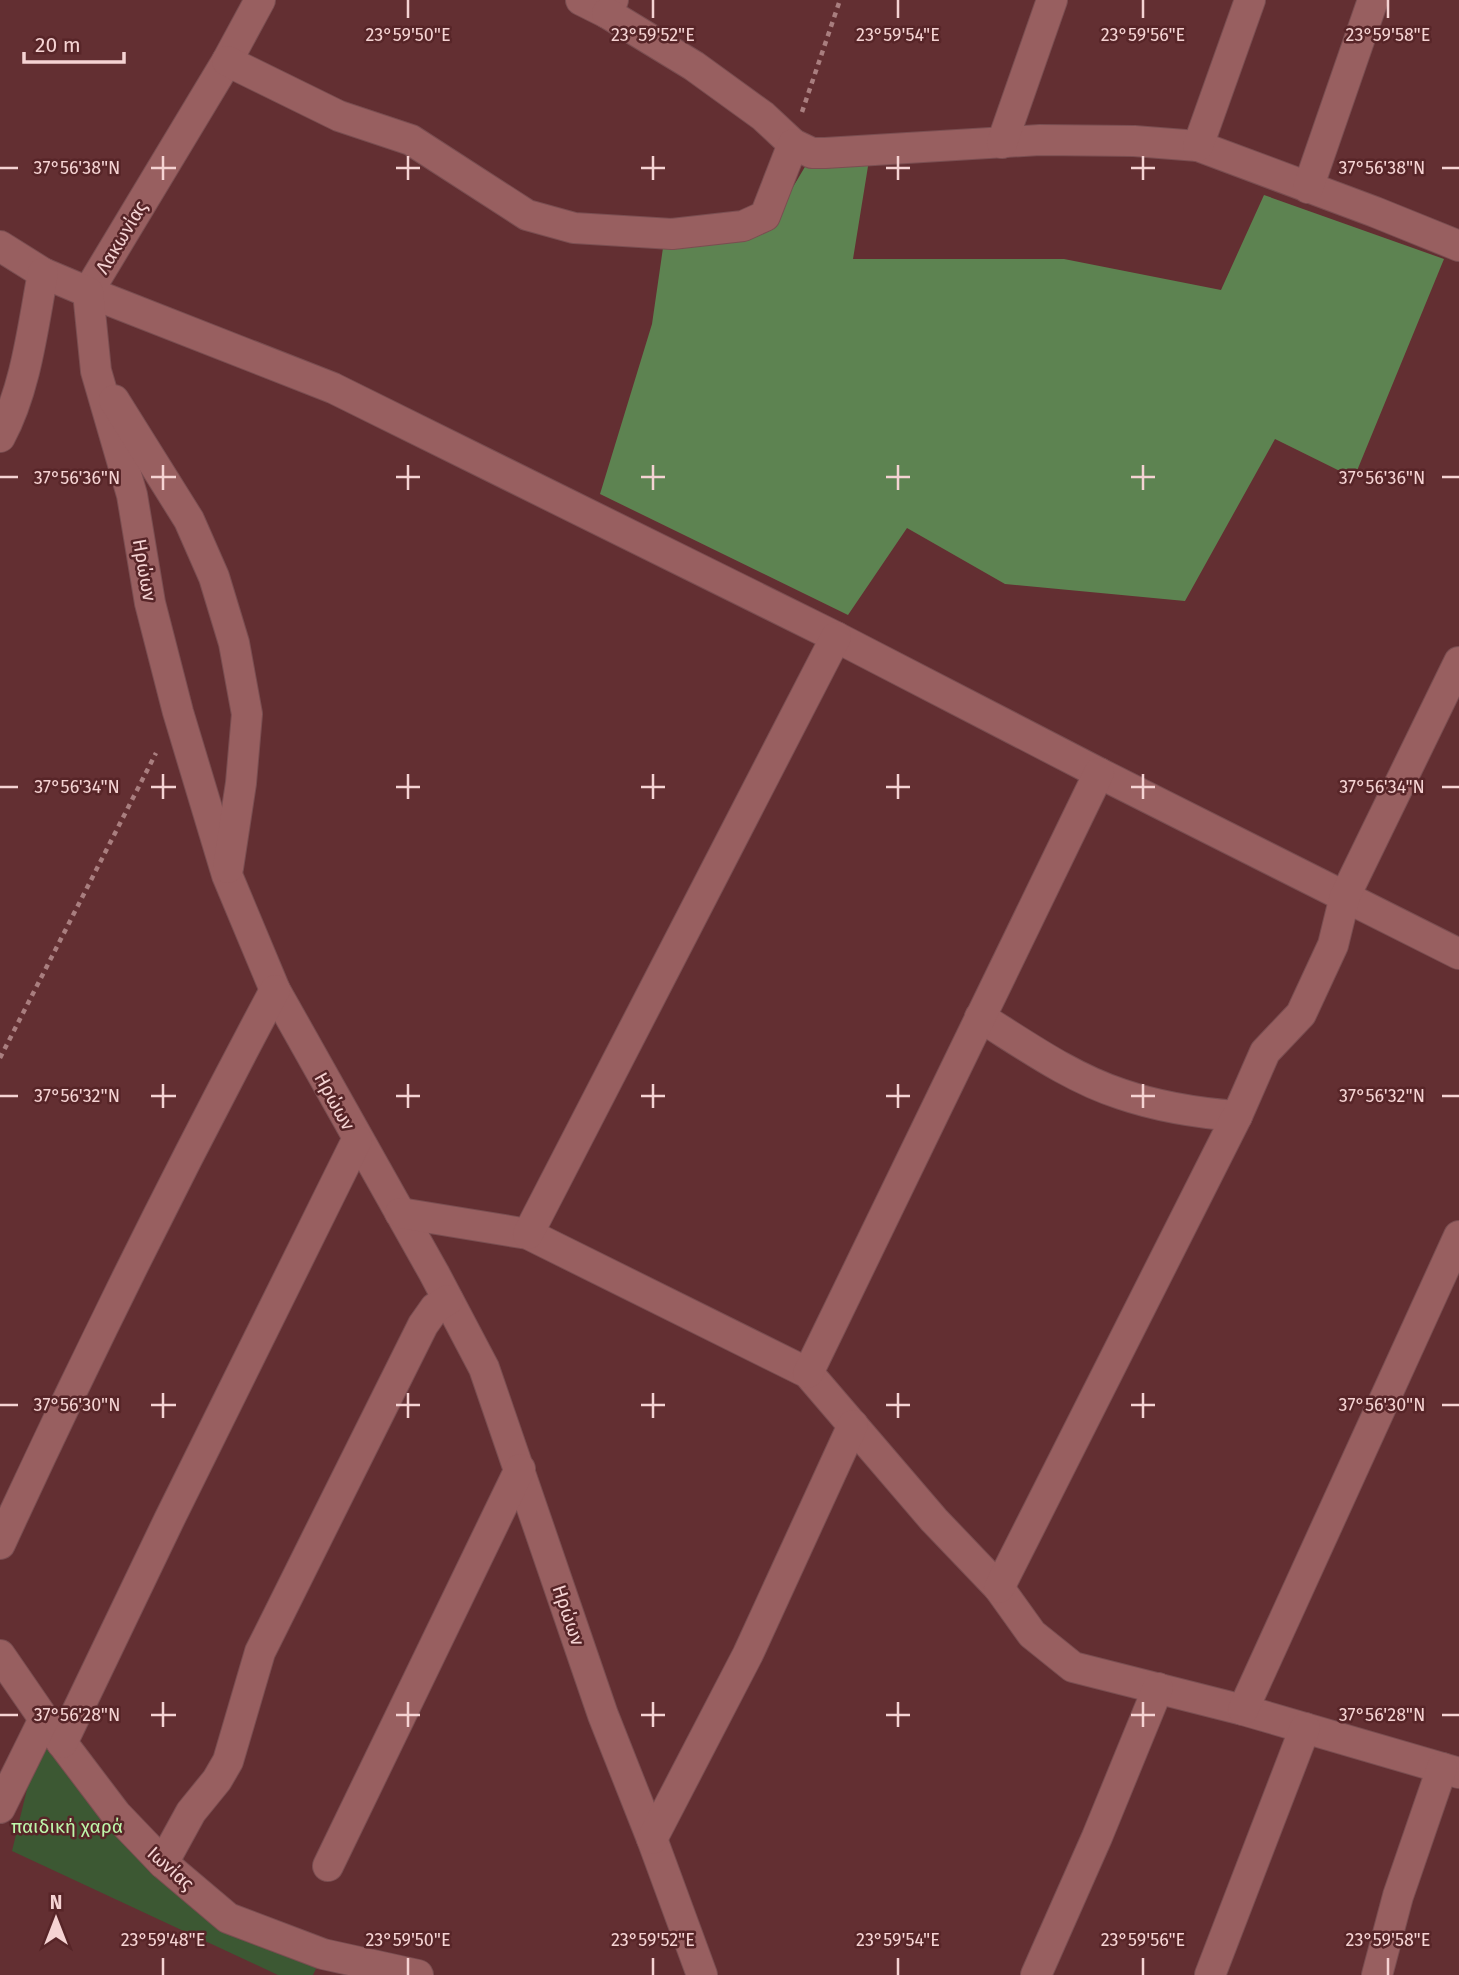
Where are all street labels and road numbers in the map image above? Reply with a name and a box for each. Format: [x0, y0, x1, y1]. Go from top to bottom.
street label: Λακωνίας [91, 196, 152, 278]
street label: Ηρώων [128, 537, 161, 603]
street label: Ηρώων [309, 1068, 360, 1134]
street label: Ηρώων [547, 1582, 590, 1649]
street label: Ιωνίας [143, 1842, 199, 1895]

